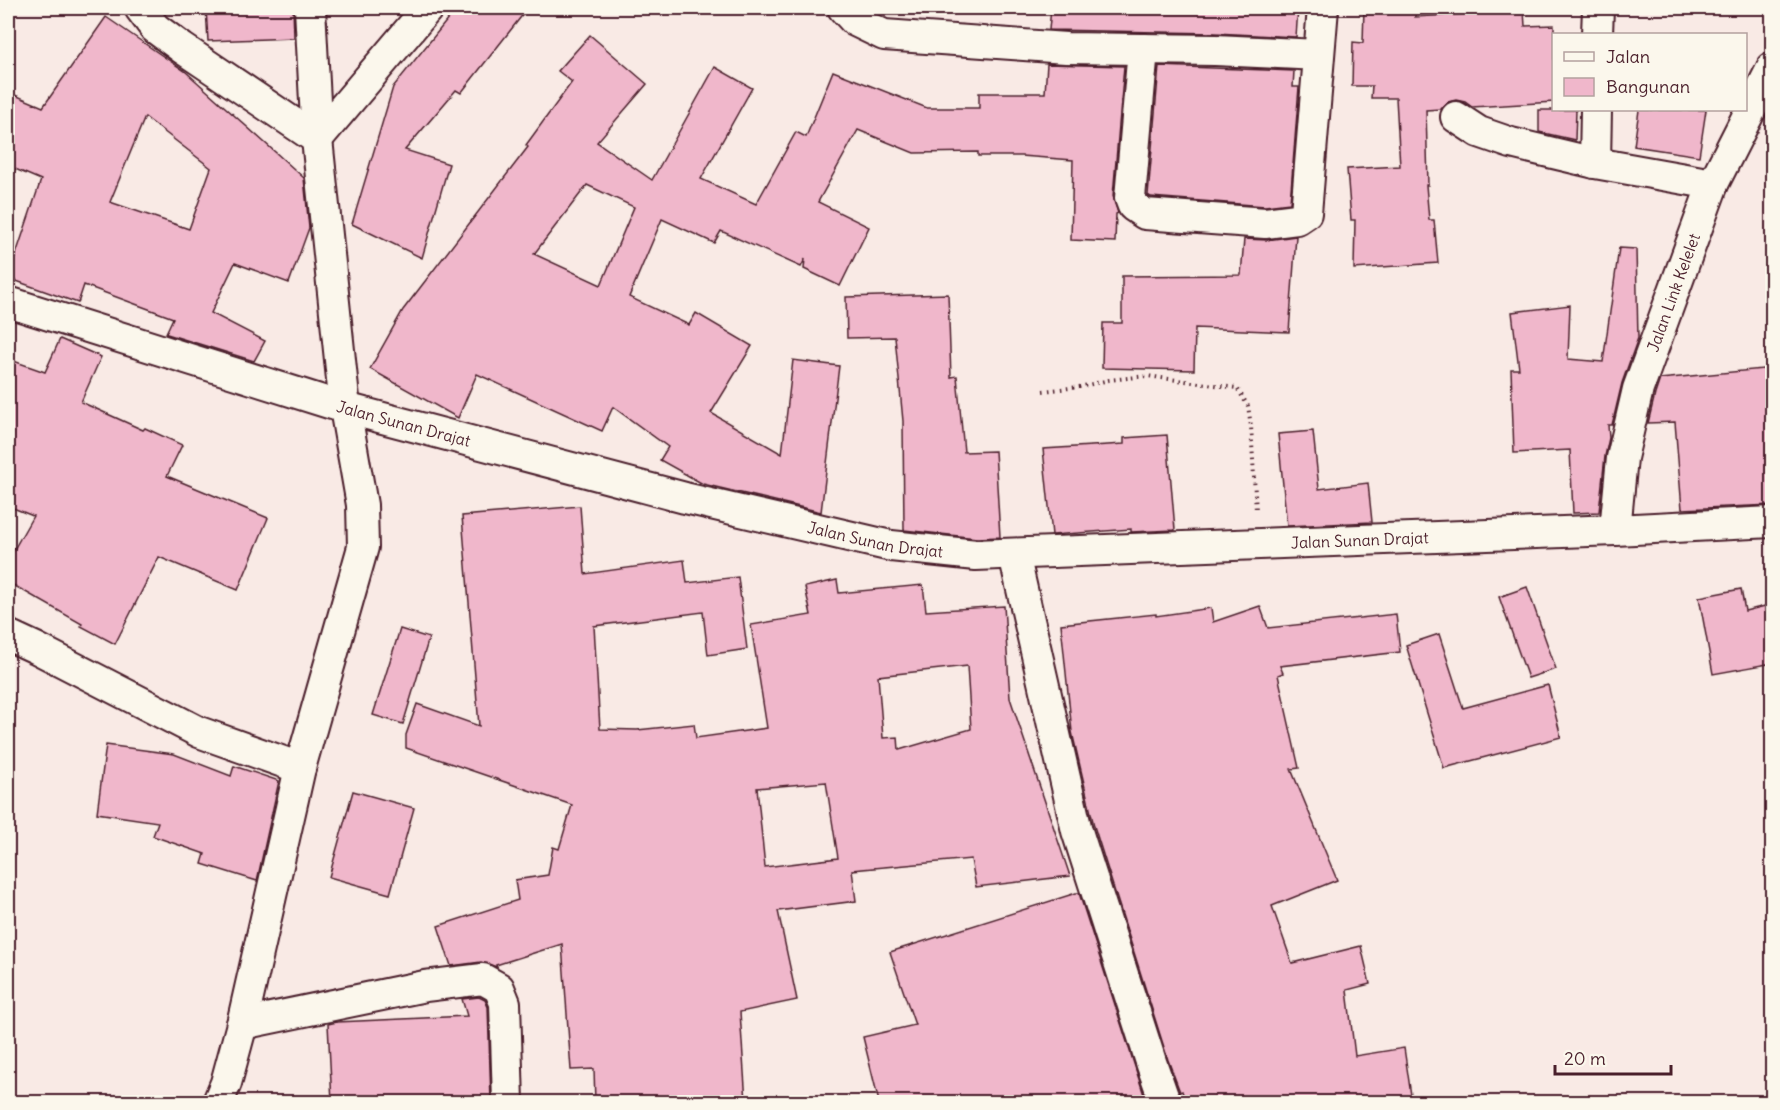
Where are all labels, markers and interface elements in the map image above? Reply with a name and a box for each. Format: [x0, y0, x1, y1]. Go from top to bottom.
legend [1552, 33, 1747, 111]
text: Jalan [1606, 45, 1650, 68]
text: Bangunan [1606, 75, 1690, 98]
street label: Jalan Link Kelelet [1643, 230, 1704, 354]
street label: Jalan Sunan Drajat [334, 396, 473, 451]
street label: Jalan Sunan Drajat [806, 517, 945, 562]
street label: Jalan Sunan Drajat [1290, 527, 1430, 553]
scale bar [1555, 1038, 1670, 1076]
text: 20 m [1564, 1047, 1606, 1070]

